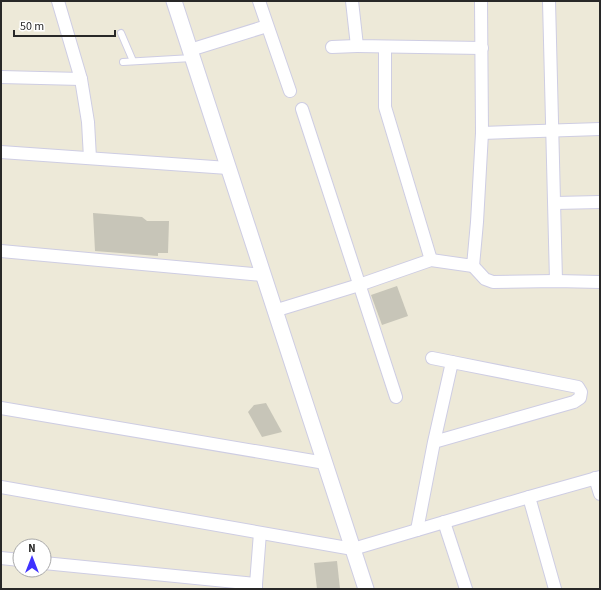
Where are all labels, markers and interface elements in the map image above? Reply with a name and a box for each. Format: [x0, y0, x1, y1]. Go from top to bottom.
scale bar [14, 12, 115, 38]
text: 50 m [20, 18, 44, 35]
north arrow [12, 538, 52, 578]
text: N [28, 541, 36, 556]

